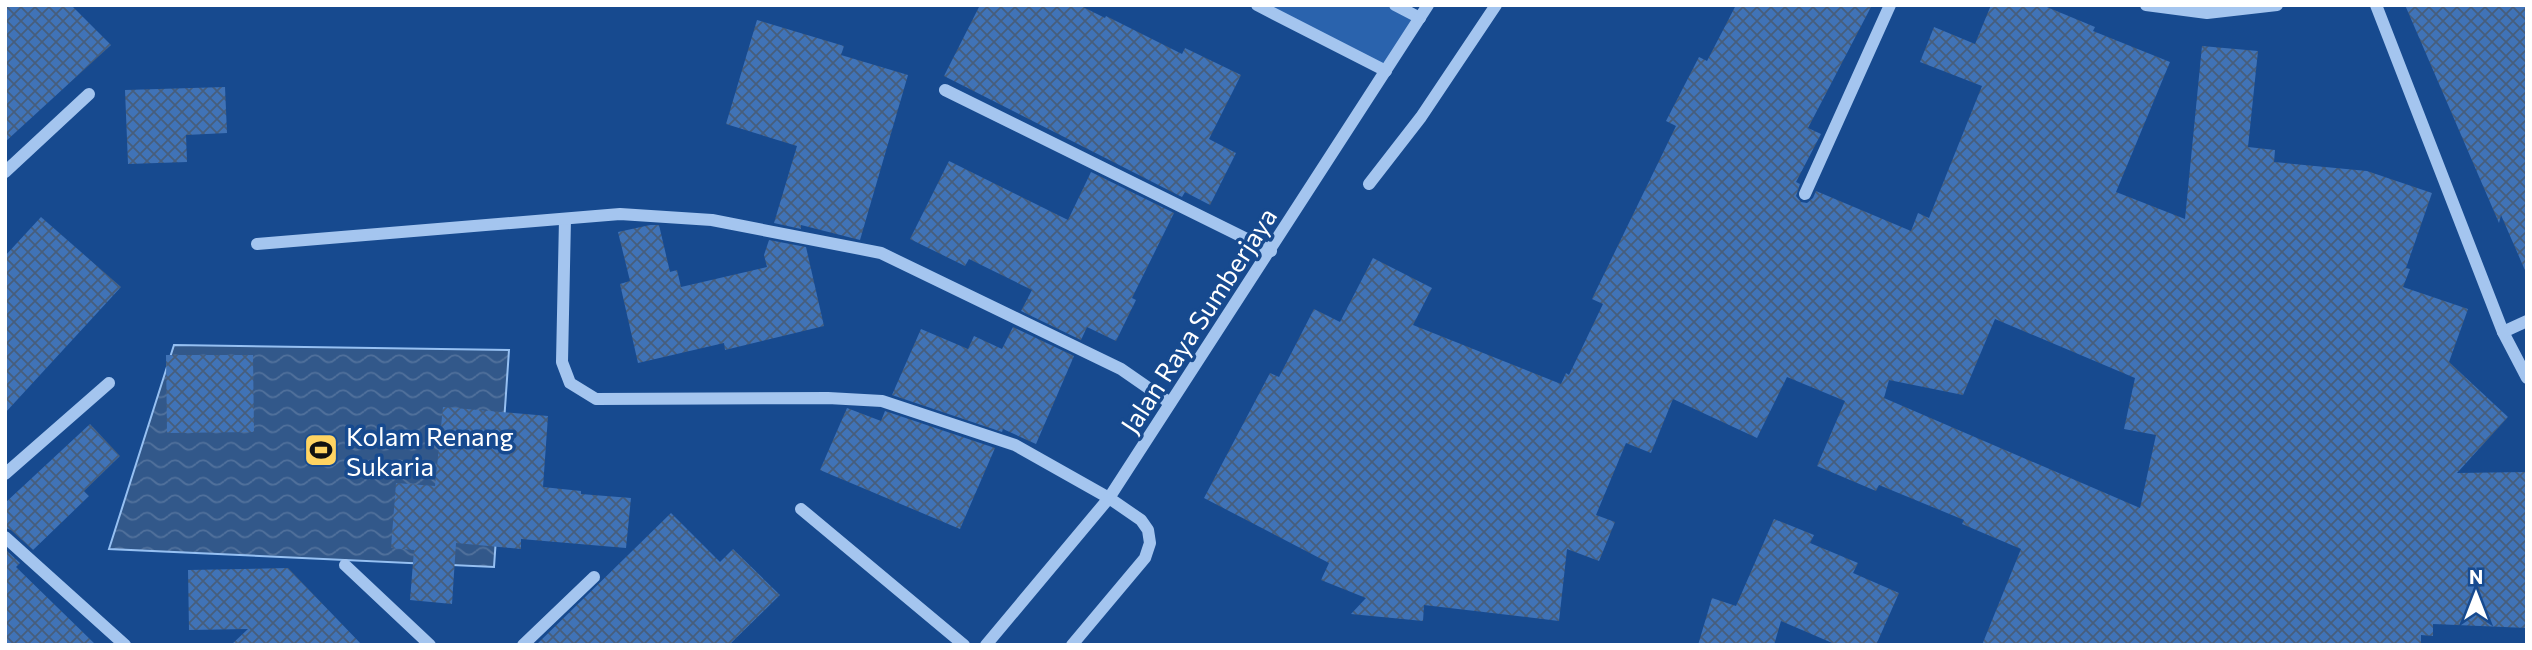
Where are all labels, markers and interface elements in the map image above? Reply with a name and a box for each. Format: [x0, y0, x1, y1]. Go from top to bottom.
street label: Jalan Raya Sumberjaya [1114, 202, 1282, 438]
place label: Kolam Renang Sukaria [346, 420, 514, 481]
sports icon: Kolam Renang Sukaria [302, 431, 340, 469]
north arrow [2441, 559, 2511, 629]
text: N [2469, 565, 2483, 588]

